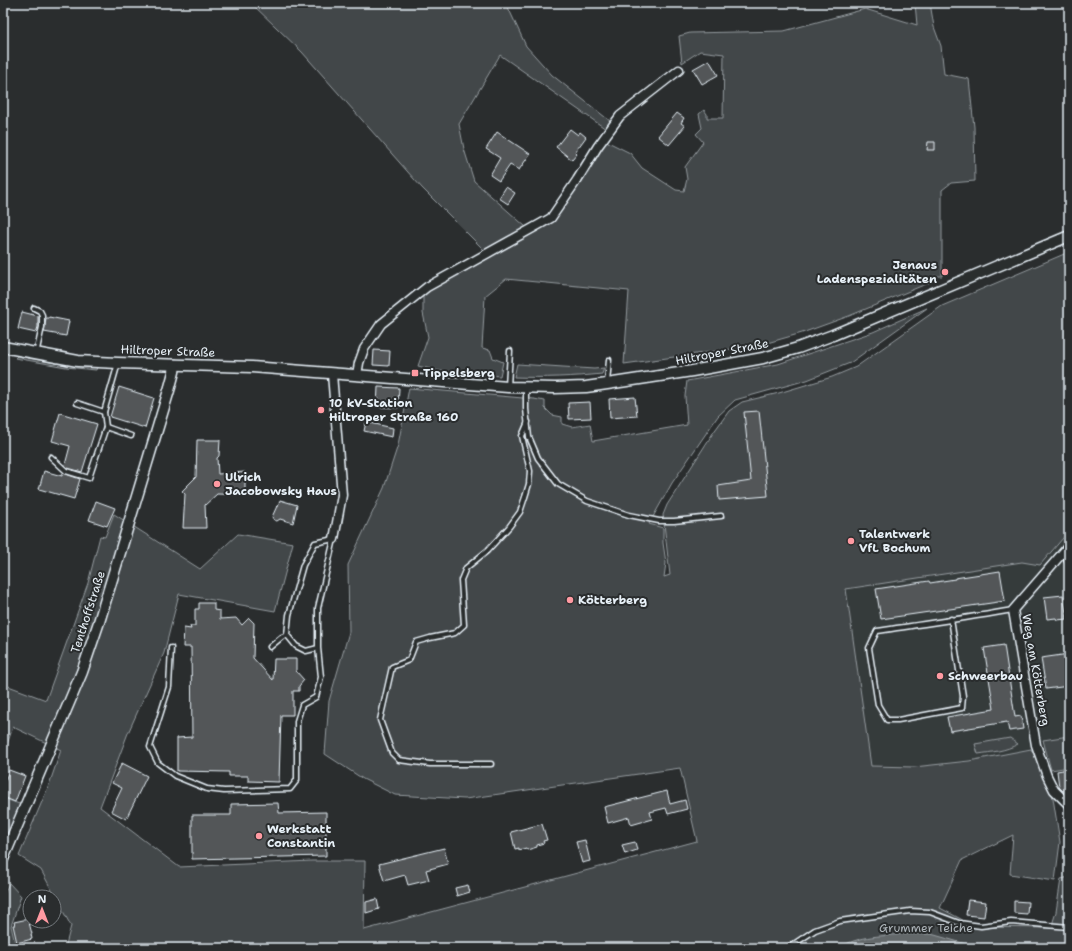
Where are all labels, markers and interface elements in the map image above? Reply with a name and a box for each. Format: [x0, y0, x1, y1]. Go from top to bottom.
place label: Jenaus Ladenspezialitäten [817, 257, 937, 287]
marker: Jenaus Ladenspezialitäten [940, 267, 950, 277]
street label: Hiltroper Straße [674, 335, 770, 369]
street label: Hiltroper Straße [120, 341, 216, 361]
place label: Tippelsberg [423, 365, 495, 381]
marker: Tippelsberg [410, 368, 420, 378]
place label: 10 kV-Station Hiltroper Straße 160 [329, 395, 458, 425]
marker: 10 kV-Station Hiltroper Straße 160 [316, 405, 326, 415]
place label: Ulrich Jacobowsky Haus [225, 469, 337, 499]
marker: Ulrich Jacobowsky Haus [212, 479, 222, 489]
place label: Talentwerk VfL Bochum [859, 526, 931, 556]
marker: Talentwerk VfL Bochum [846, 536, 856, 546]
street label: Tenthoffstraße [67, 569, 109, 655]
place label: Kötterberg [578, 592, 647, 608]
marker: Kötterberg [565, 595, 575, 605]
street label: Weg am Kötterberg [1018, 613, 1054, 727]
place label: Schweerbau [948, 668, 1023, 684]
marker: Schweerbau [935, 671, 945, 681]
place label: Werkstatt Constantin [267, 821, 335, 851]
marker: Werkstatt Constantin [254, 831, 264, 841]
north arrow [22, 889, 62, 929]
text: N [38, 892, 47, 907]
park label: Grummer Teiche [879, 920, 973, 936]

